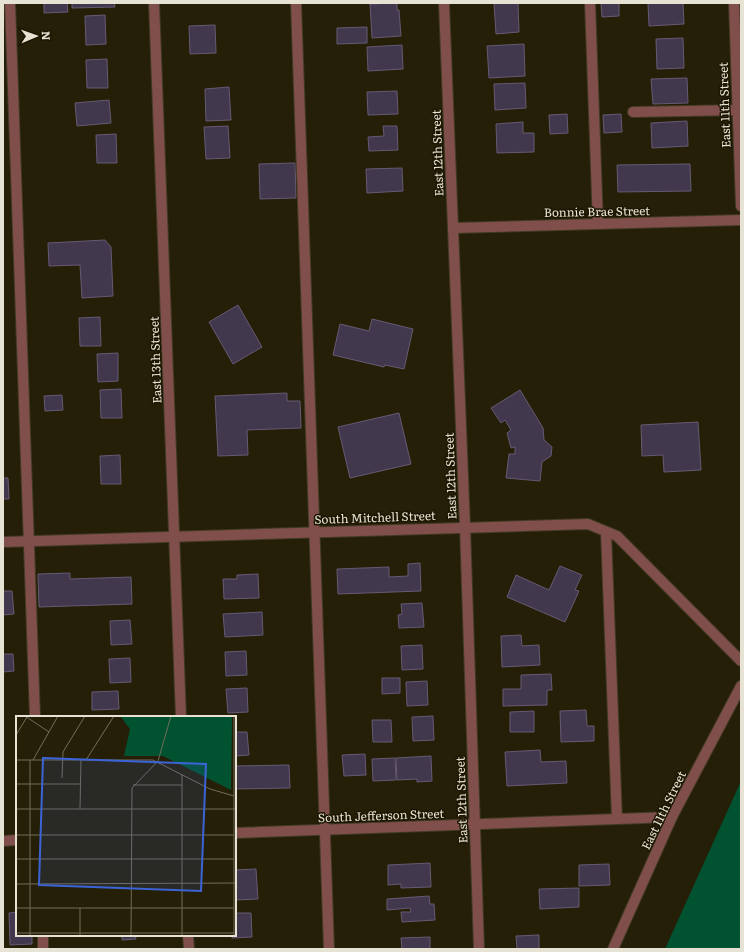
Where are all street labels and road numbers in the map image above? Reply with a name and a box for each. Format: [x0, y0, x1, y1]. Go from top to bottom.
street label: East 11th Street [714, 62, 734, 148]
street label: East 12th Street [426, 109, 448, 197]
street label: Bonnie Brae Street [544, 201, 650, 221]
street label: East 13th Street [144, 316, 166, 404]
street label: East 12th Street [439, 432, 461, 520]
street label: South Mitchell Street [314, 506, 436, 528]
street label: East 12th Street [450, 756, 472, 844]
street label: East 11th Street [636, 767, 690, 853]
street label: South Jefferson Street [318, 804, 445, 826]

